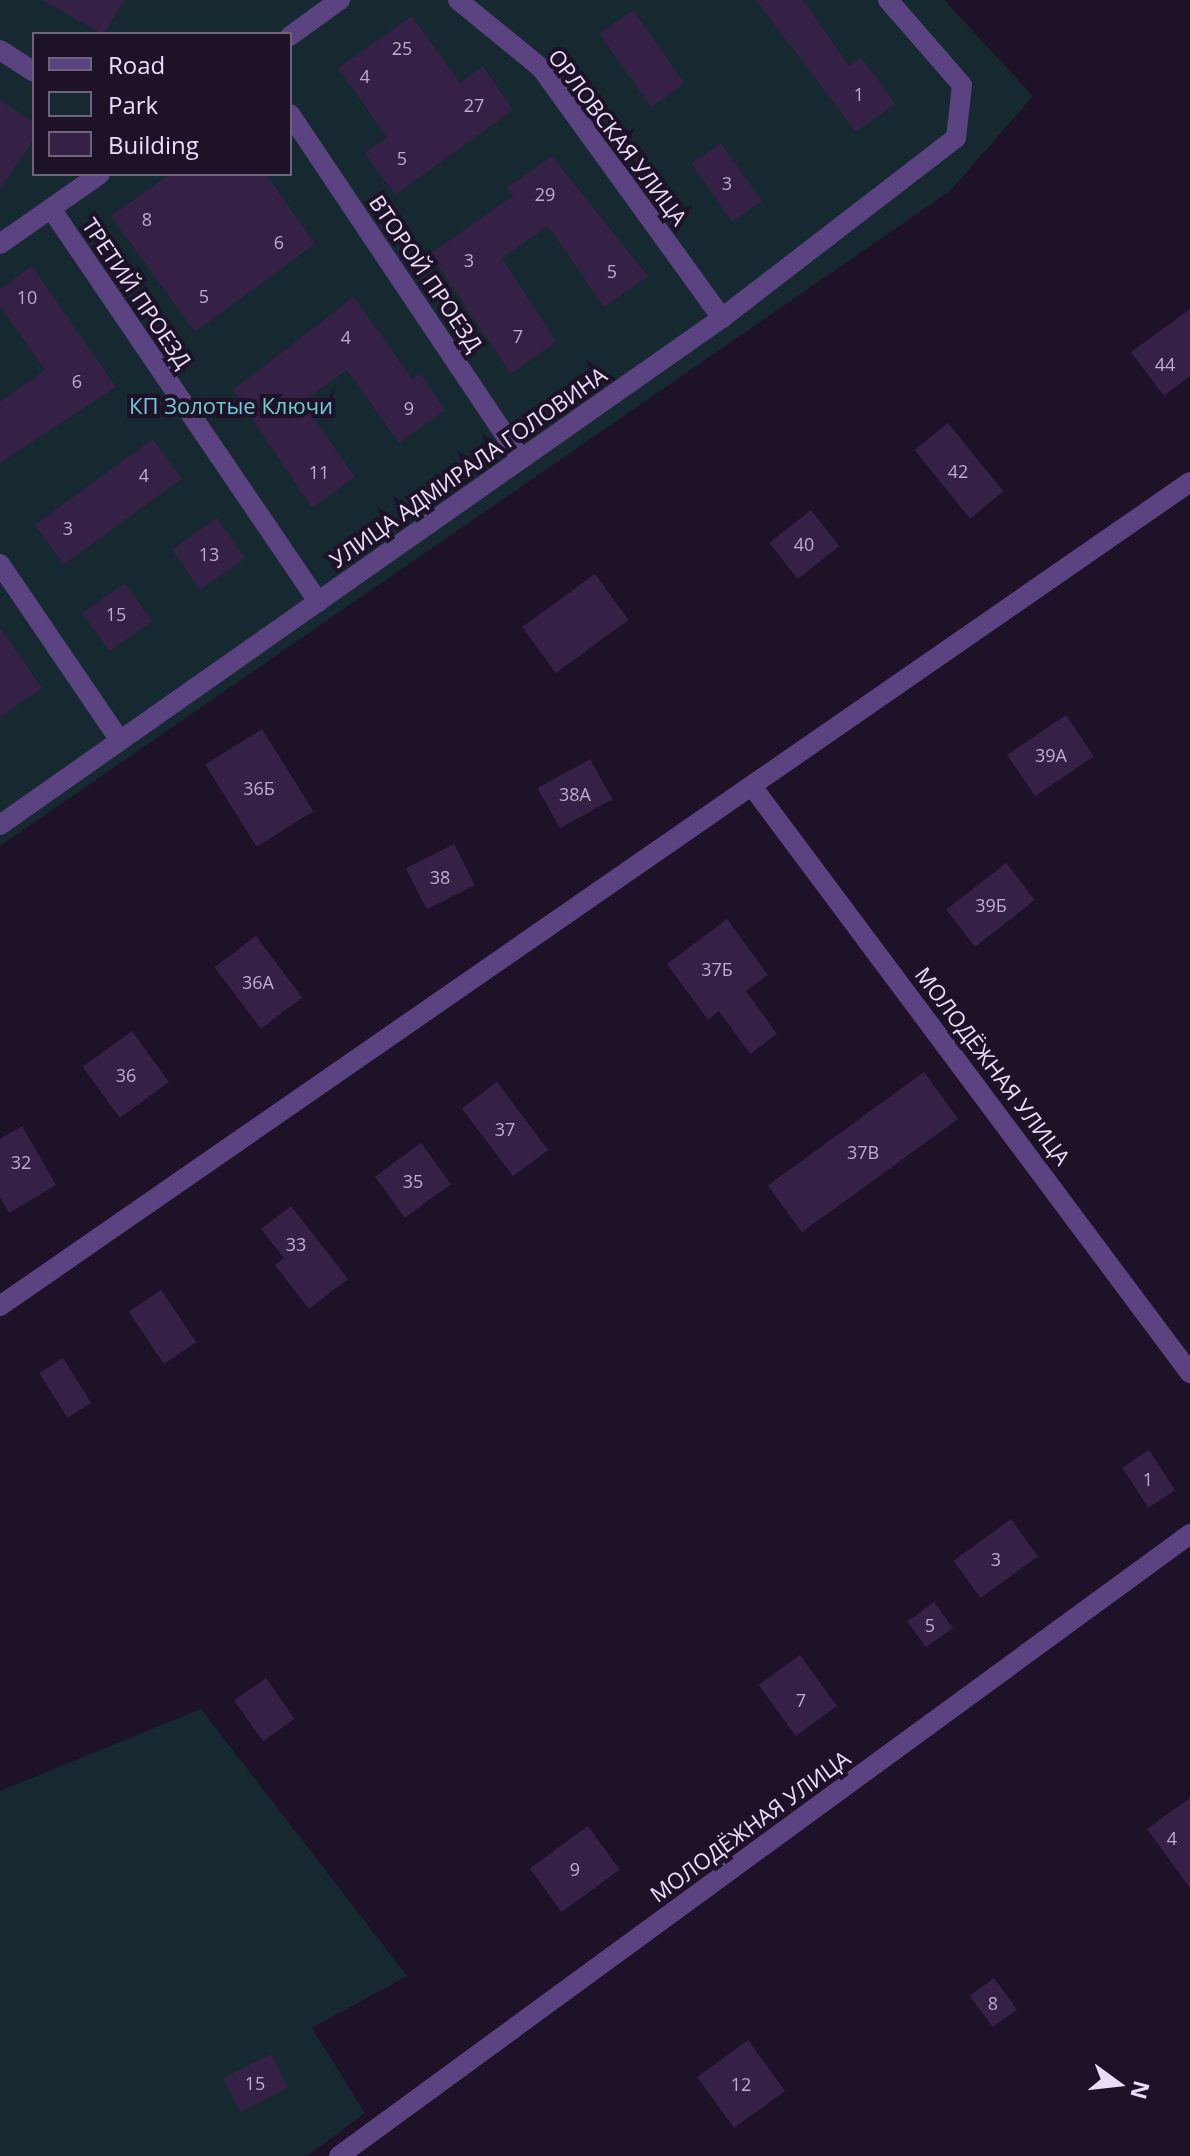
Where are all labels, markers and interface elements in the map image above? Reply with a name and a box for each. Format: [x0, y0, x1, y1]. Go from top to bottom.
legend [32, 32, 292, 176]
house number: 25 [392, 37, 412, 59]
street label: ОРЛОВСКАЯ УЛИЦА [543, 44, 693, 230]
text: Road [108, 48, 165, 81]
house number: 4 [360, 65, 370, 87]
house number: 1 [854, 83, 864, 105]
text: Park [108, 88, 158, 121]
house number: 27 [464, 94, 484, 116]
text: Building [108, 128, 199, 161]
house number: 5 [397, 147, 407, 169]
house number: 3 [722, 172, 732, 194]
house number: 29 [535, 183, 555, 205]
street label: ВТОРОЙ ПРОЕЗД [364, 190, 488, 356]
house number: 8 [142, 208, 152, 230]
street label: ТРЕТИЙ ПРОЕЗД [77, 213, 197, 373]
house number: 6 [274, 231, 284, 253]
house number: 3 [464, 249, 474, 271]
house number: 5 [607, 260, 617, 282]
house number: 5 [199, 285, 209, 307]
house number: 10 [17, 286, 37, 308]
house number: 7 [513, 325, 523, 347]
house number: 4 [341, 326, 351, 348]
house number: 44 [1155, 353, 1175, 375]
street label: УЛИЦА АДМИРАЛА ГОЛОВИНА [325, 361, 611, 573]
house number: 6 [72, 370, 82, 392]
park label: КП Золотые Ключи [129, 393, 333, 419]
house number: 9 [404, 397, 414, 419]
house number: 42 [948, 460, 968, 482]
house number: 11 [309, 461, 329, 483]
house number: 4 [139, 464, 149, 486]
house number: 3 [63, 517, 73, 539]
house number: 40 [794, 533, 814, 555]
house number: 13 [199, 543, 219, 565]
house number: 15 [106, 603, 126, 625]
house number: 39А [1035, 744, 1067, 766]
house number: 36Б [243, 777, 275, 799]
house number: 38А [559, 783, 591, 805]
house number: 38 [430, 866, 450, 888]
house number: 39Б [975, 894, 1007, 916]
house number: 37Б [701, 958, 733, 980]
street label: МОЛОДЁЖНАЯ УЛИЦА [910, 962, 1076, 1170]
house number: 36А [242, 971, 274, 993]
house number: 36 [116, 1064, 136, 1086]
house number: 37 [495, 1118, 515, 1140]
house number: 37В [847, 1141, 879, 1163]
house number: 32 [11, 1151, 31, 1173]
house number: 35 [403, 1170, 423, 1192]
house number: 33 [286, 1233, 306, 1255]
house number: 1 [1143, 1468, 1153, 1490]
house number: 3 [991, 1548, 1001, 1570]
house number: 5 [925, 1614, 935, 1636]
house number: 7 [796, 1689, 806, 1711]
street label: МОЛОДЁЖНАЯ УЛИЦА [645, 1745, 855, 1907]
house number: 4 [1167, 1827, 1177, 1849]
house number: 9 [570, 1858, 580, 1880]
house number: 8 [988, 1992, 998, 2014]
north arrow [1078, 2044, 1158, 2124]
house number: 15 [245, 2072, 265, 2094]
house number: 12 [731, 2073, 751, 2095]
text: N [1124, 2078, 1158, 2103]

